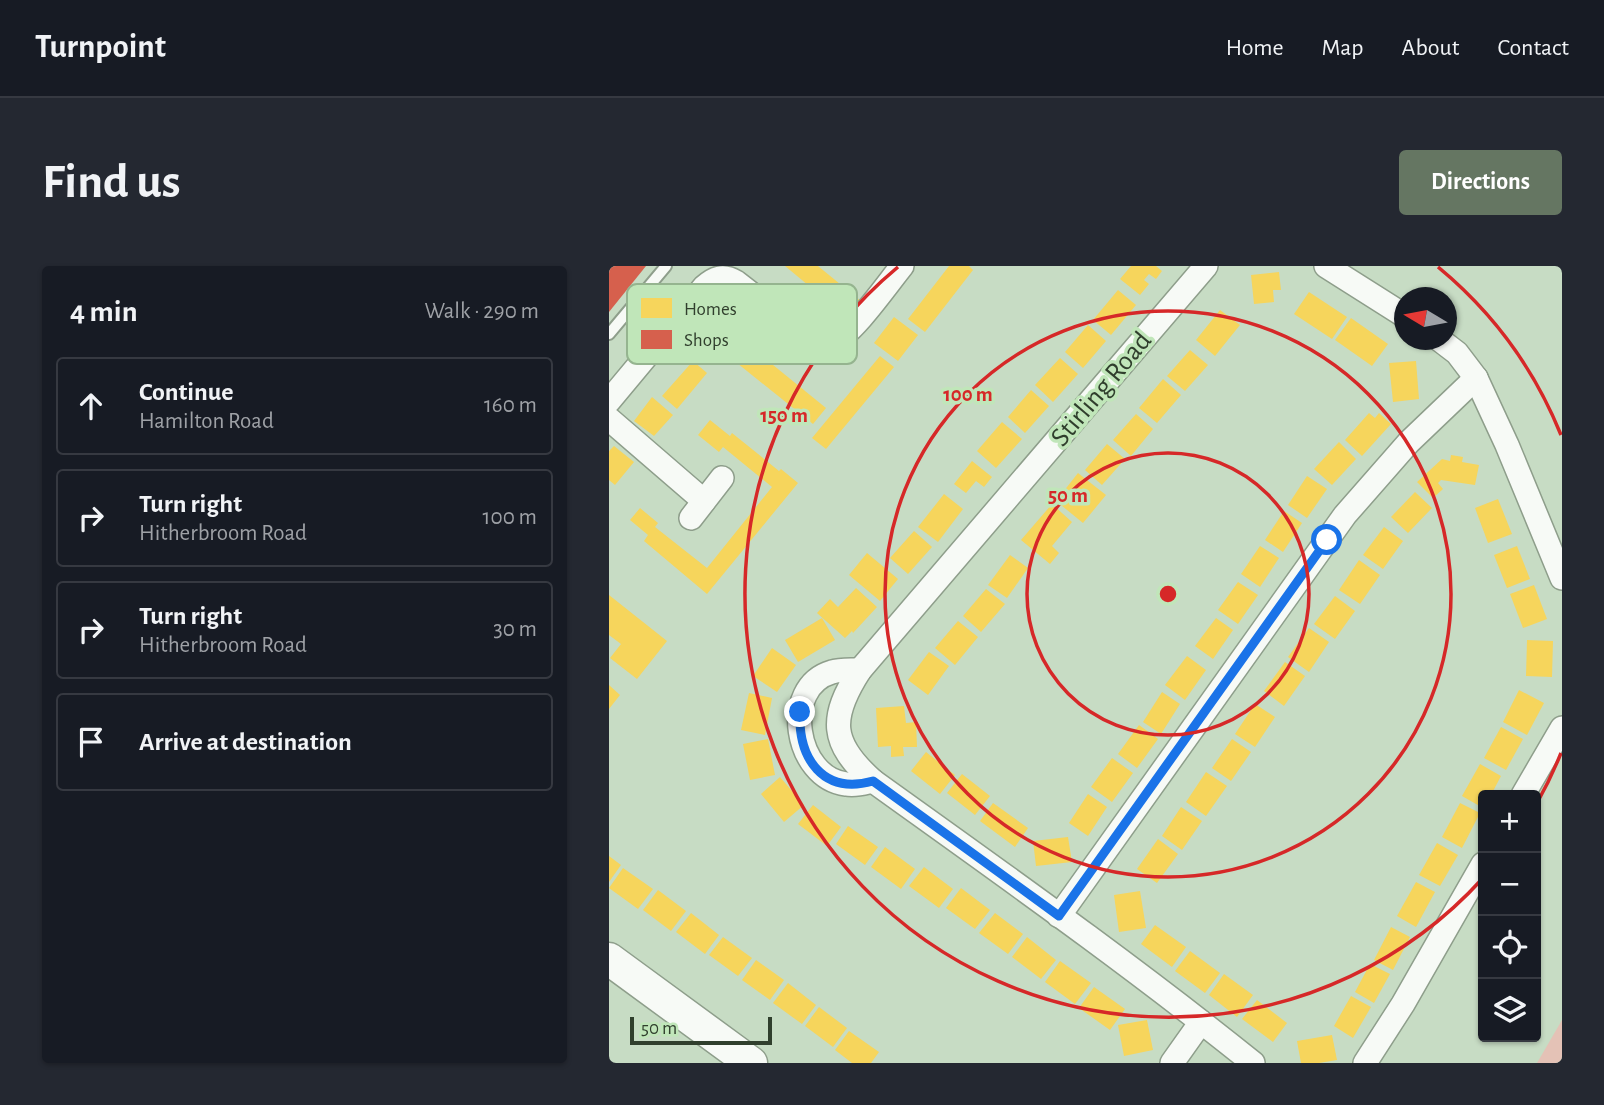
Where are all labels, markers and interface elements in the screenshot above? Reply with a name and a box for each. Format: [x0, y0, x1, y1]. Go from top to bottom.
text: Turnpoint [35, 31, 166, 64]
text: Home [1226, 36, 1284, 60]
text: Map [1322, 36, 1364, 60]
text: About [1402, 36, 1459, 60]
text: Contact [1497, 36, 1569, 60]
button: Directions [1399, 150, 1562, 215]
text: Find us [42, 158, 181, 207]
legend [627, 284, 857, 364]
north arrow [1394, 287, 1457, 350]
text: 4 min [70, 297, 138, 327]
text: Walk · 290 m [424, 300, 539, 323]
text: Homes [684, 300, 737, 319]
street label: Stirling Road [1046, 327, 1157, 452]
text: Shops [684, 331, 729, 350]
text: Continue [139, 379, 234, 405]
text: 100 m [943, 384, 993, 405]
icon: ahead [72, 387, 110, 425]
text: 160 m [484, 394, 537, 417]
text: 150 m [760, 405, 808, 426]
text: Hamilton Road [139, 410, 274, 433]
text: 50 m [1048, 485, 1088, 506]
text: Turn right [139, 491, 242, 517]
icon: right [72, 499, 110, 537]
text: 100 m [483, 506, 537, 529]
text: Hitherbroom Road [139, 522, 307, 545]
route start [1311, 524, 1342, 555]
centre of rings [1156, 582, 1180, 606]
text: Turn right [139, 603, 242, 629]
icon: right [72, 611, 110, 649]
text: 30 m [493, 618, 537, 641]
text: Hitherbroom Road [139, 634, 307, 657]
route end [784, 696, 815, 727]
icon: arrive [72, 723, 110, 761]
text: Arrive at destination [139, 729, 352, 755]
map controls [1478, 790, 1541, 1042]
button: + [1478, 790, 1541, 853]
button: − [1478, 853, 1541, 916]
button: locate [1478, 916, 1541, 979]
button: layers [1478, 979, 1541, 1042]
scale bar [630, 1014, 772, 1046]
text: 50 m [641, 1019, 677, 1038]

